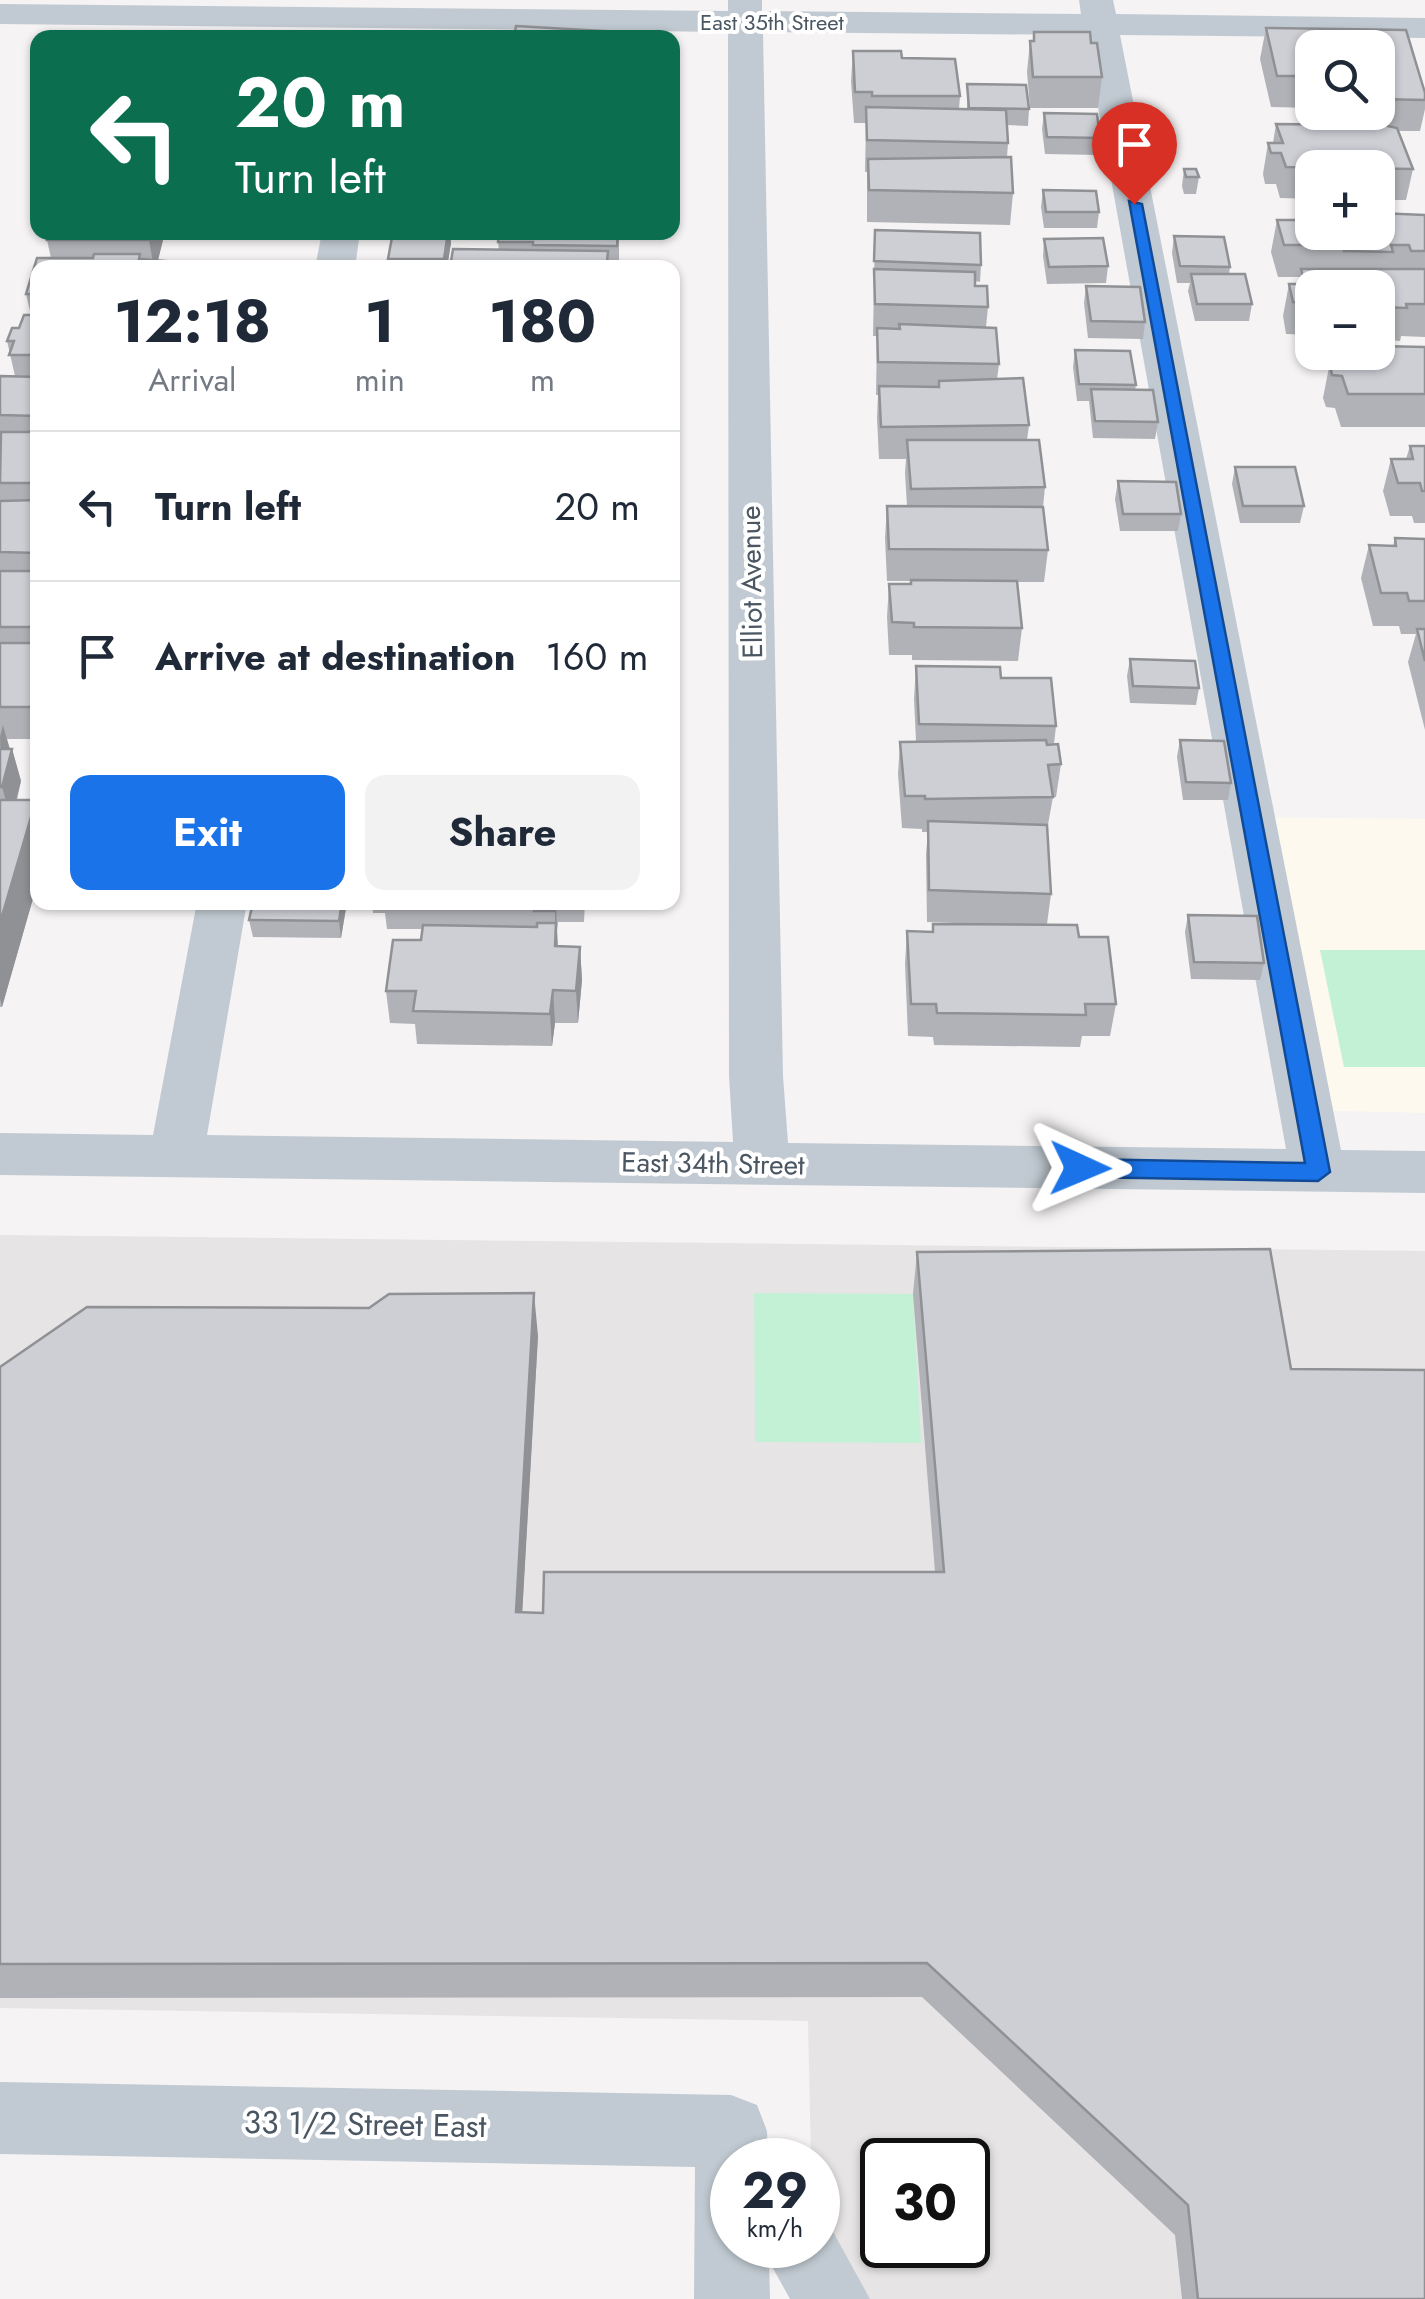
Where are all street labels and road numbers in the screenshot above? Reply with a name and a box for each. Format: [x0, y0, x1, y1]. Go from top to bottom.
street label: East 35th Street [700, 6, 845, 38]
street label: Elliot Avenue [730, 505, 773, 659]
street label: East 34th Street [621, 1141, 805, 1186]
street label: 33 1/2 Street East [243, 2099, 487, 2149]

